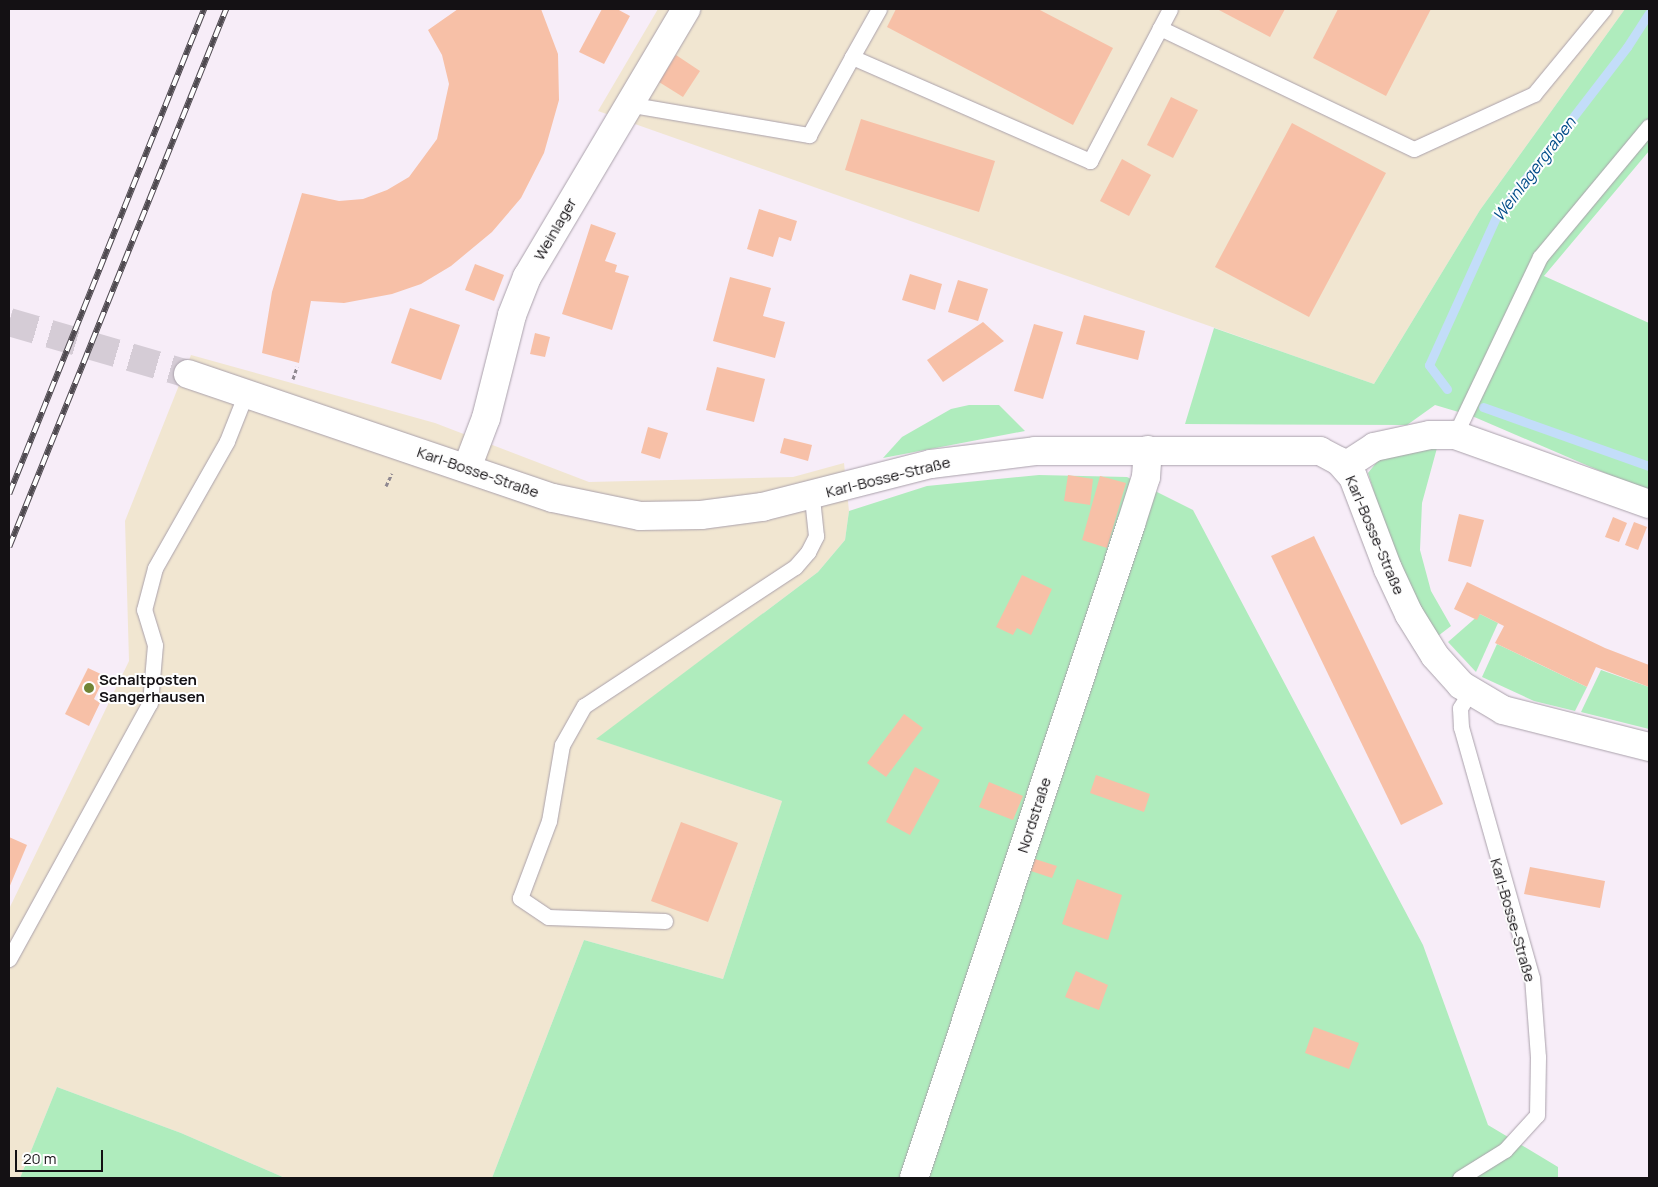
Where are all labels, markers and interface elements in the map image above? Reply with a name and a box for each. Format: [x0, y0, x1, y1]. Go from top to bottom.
water label: Weinlagergraben [1489, 113, 1579, 225]
street label: Weinlager [530, 195, 580, 263]
street label: Karl-Bosse-Straße [415, 443, 541, 501]
street label: Karl-Bosse-Straße [824, 453, 952, 501]
street label: Karl-Bosse-Straße [1342, 473, 1408, 597]
place label: Schaltposten Sangerhausen [99, 670, 205, 705]
marker: Schaltposten Sangerhausen [83, 682, 95, 694]
street label: Nordstraße [1013, 775, 1055, 855]
street label: Karl-Bosse-Straße [1487, 856, 1539, 984]
scale bar [18, 1140, 105, 1172]
text: 20 m [23, 1148, 56, 1169]

